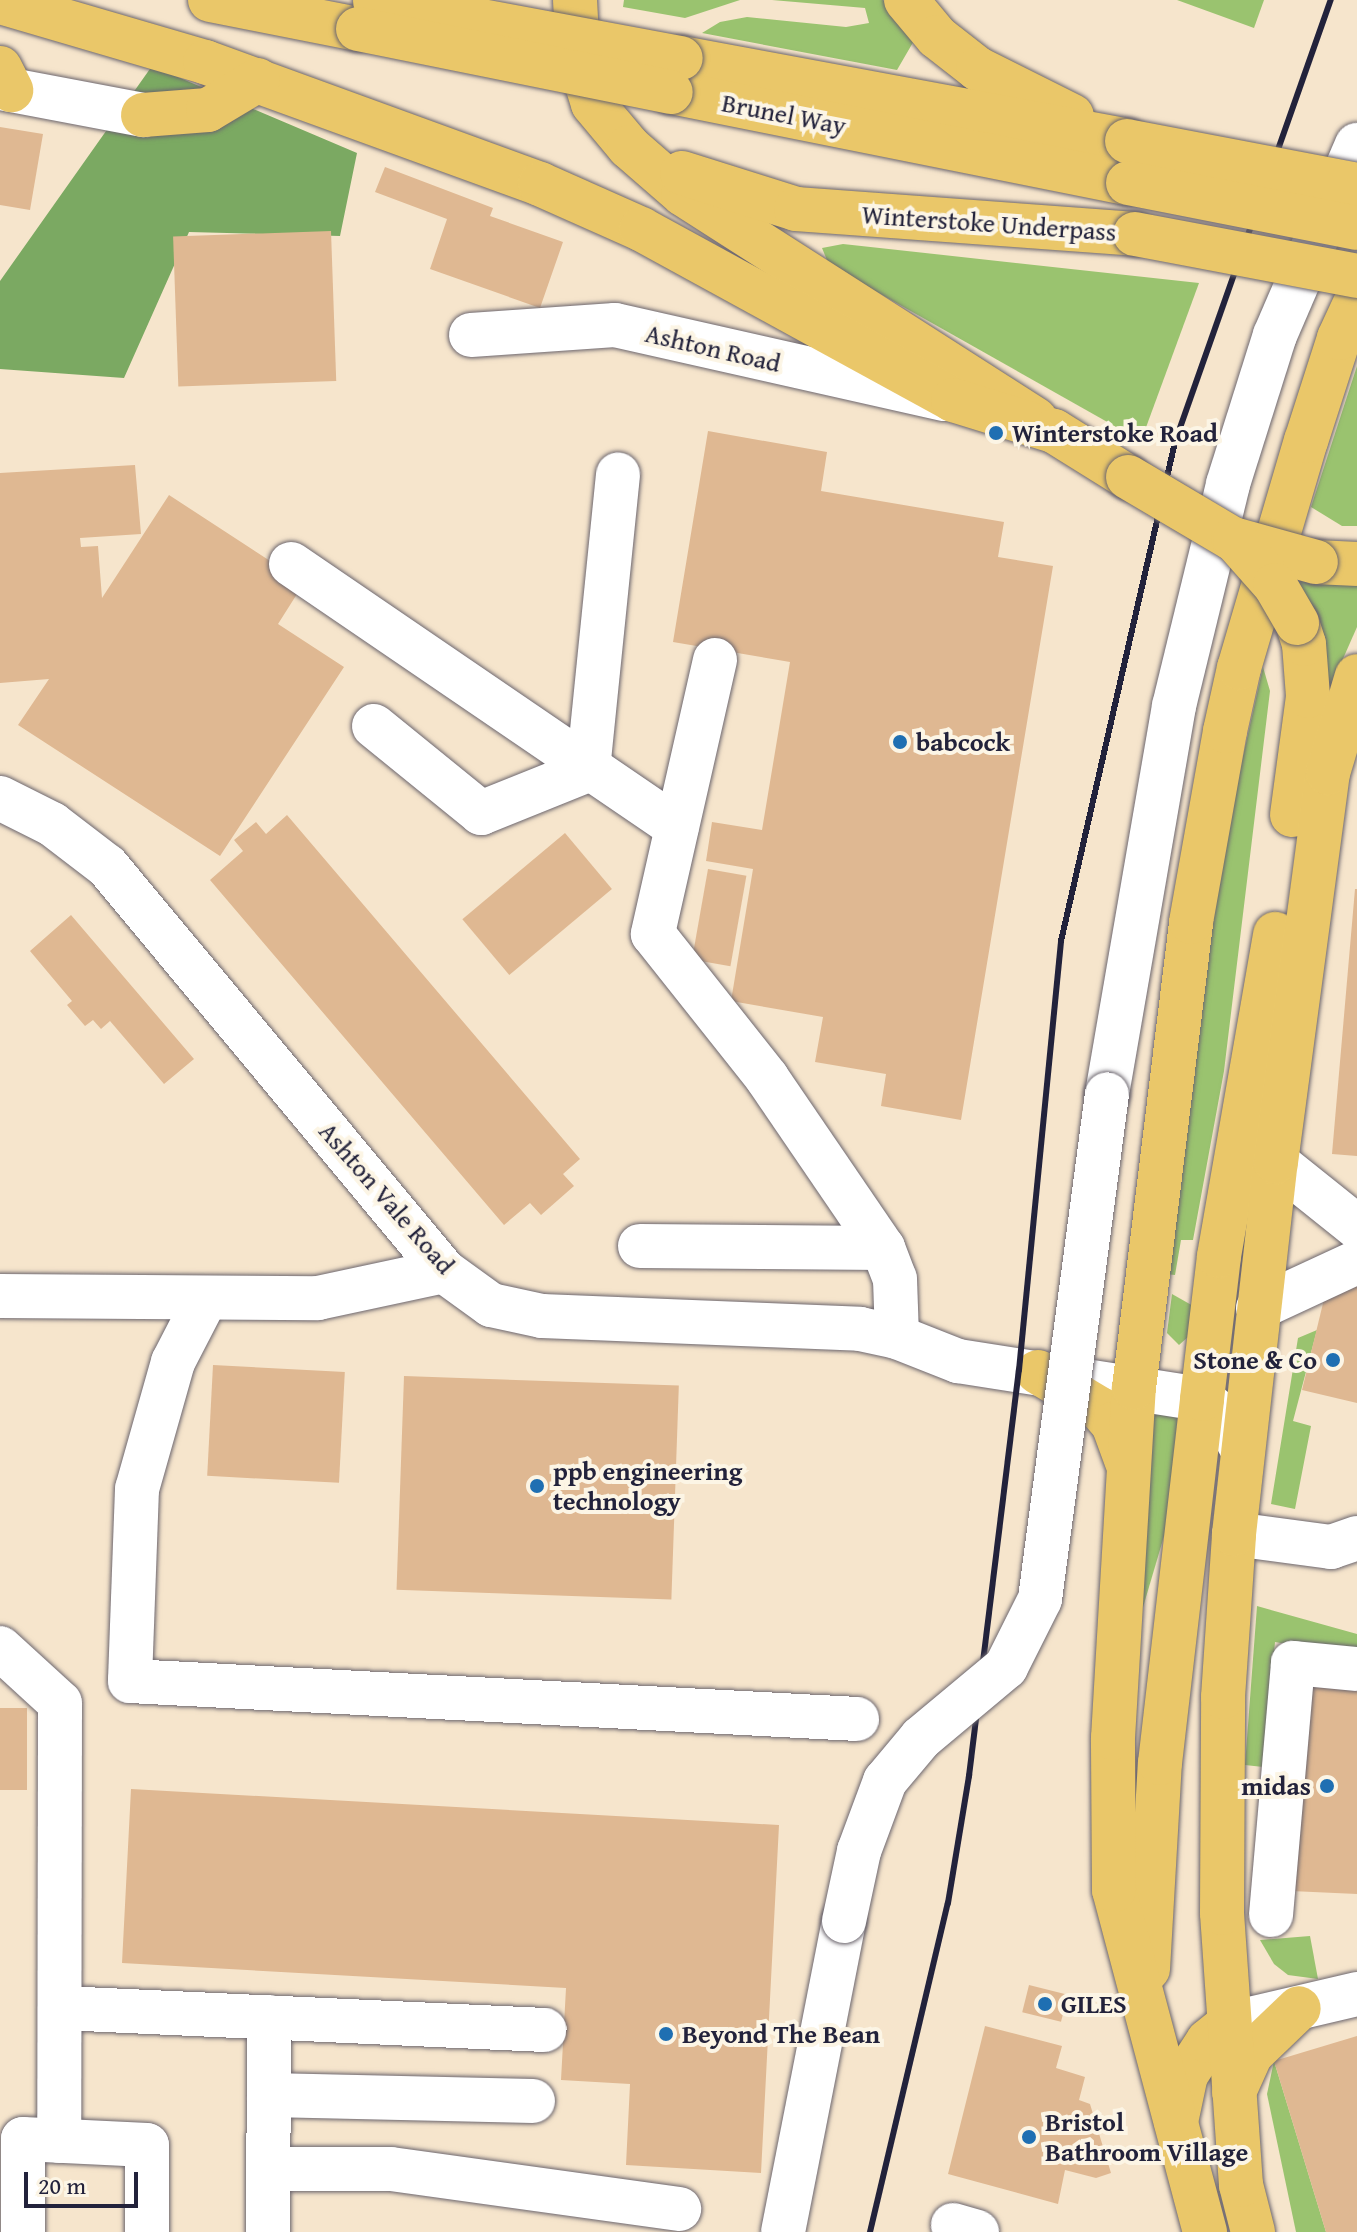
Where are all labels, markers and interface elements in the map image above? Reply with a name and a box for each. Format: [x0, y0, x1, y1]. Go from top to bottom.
street label: Brunel Way [719, 87, 849, 141]
street label: Winterstoke Underpass [861, 199, 1117, 247]
street label: Ashton Road [642, 317, 784, 379]
place label: Winterstoke Road [1012, 417, 1218, 449]
marker: Winterstoke Road [987, 424, 1005, 442]
place label: babcock [916, 726, 1010, 758]
marker: babcock [891, 733, 909, 751]
street label: Ashton Vale Road [313, 1116, 461, 1280]
place label: Stone & Co [1193, 1344, 1317, 1376]
marker: Stone & Co [1324, 1351, 1342, 1369]
place label: ppb engineering technology [553, 1455, 742, 1516]
marker: ppb engineering technology [528, 1477, 546, 1495]
place label: midas [1241, 1770, 1311, 1802]
marker: midas [1318, 1777, 1336, 1795]
place label: GILES [1061, 1988, 1127, 2020]
marker: GILES [1036, 1995, 1054, 2013]
place label: Beyond The Bean [682, 2018, 880, 2050]
marker: Beyond The Bean [657, 2025, 675, 2043]
place label: Bristol Bathroom Village [1045, 2106, 1248, 2168]
marker: Bristol Bathroom Village [1020, 2128, 1038, 2146]
scale bar [28, 2156, 142, 2206]
text: 20 m [38, 2168, 86, 2203]

